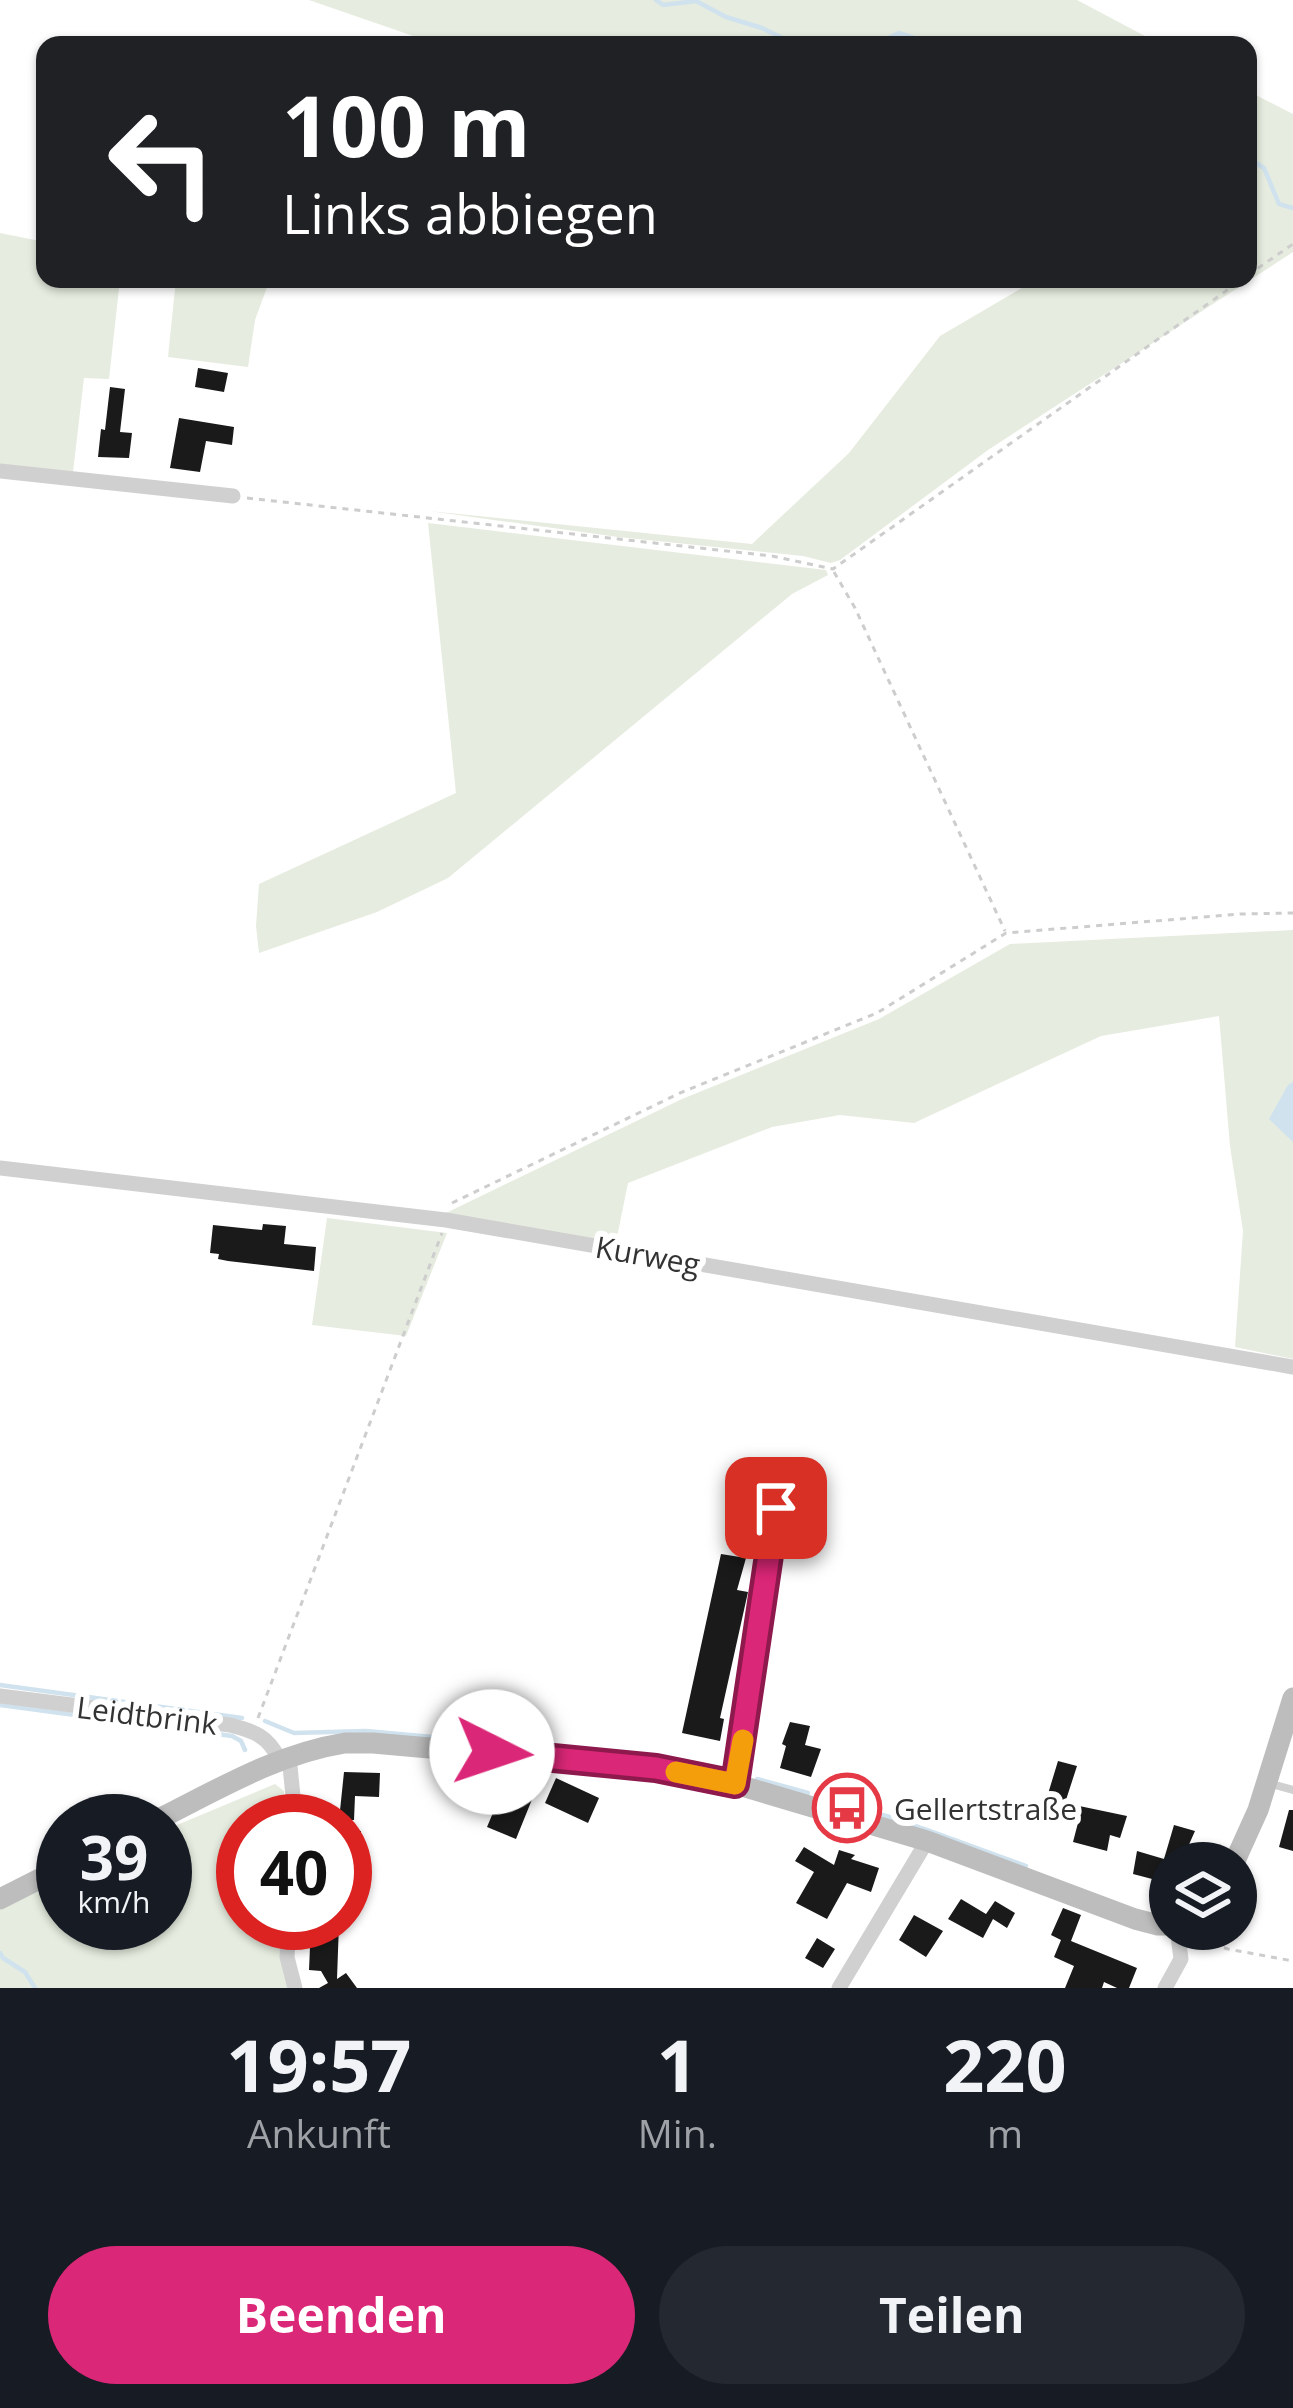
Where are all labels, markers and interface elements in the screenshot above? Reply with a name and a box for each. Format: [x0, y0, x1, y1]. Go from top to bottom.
text: 100 m [282, 67, 530, 182]
icon: left [84, 84, 240, 240]
text: Links abbiegen [282, 176, 658, 250]
street label: Kurweg [593, 1226, 703, 1284]
pin [725, 1457, 827, 1559]
icon: arrive [743, 1475, 809, 1541]
street label: Leidtbrink [74, 1686, 220, 1744]
position arrow [429, 1689, 555, 1815]
bus stop icon: Gellertstraße [812, 1773, 882, 1843]
place label: Gellertstraße [894, 1788, 1077, 1829]
speed limit sign: 40 [216, 1794, 372, 1950]
text: 39 [80, 1816, 148, 1898]
map controls [1149, 1842, 1257, 1950]
button: layers [1149, 1842, 1257, 1950]
text: km/h [78, 1881, 150, 1922]
text: 19:57 [226, 2015, 412, 2113]
text: 1 [657, 2015, 698, 2113]
text: 220 [943, 2015, 1067, 2113]
text: Ankunft [247, 2106, 391, 2159]
text: Min. [638, 2106, 717, 2159]
text: m [987, 2106, 1023, 2159]
button: Beenden [48, 2246, 635, 2384]
button: Teilen [659, 2246, 1245, 2384]

